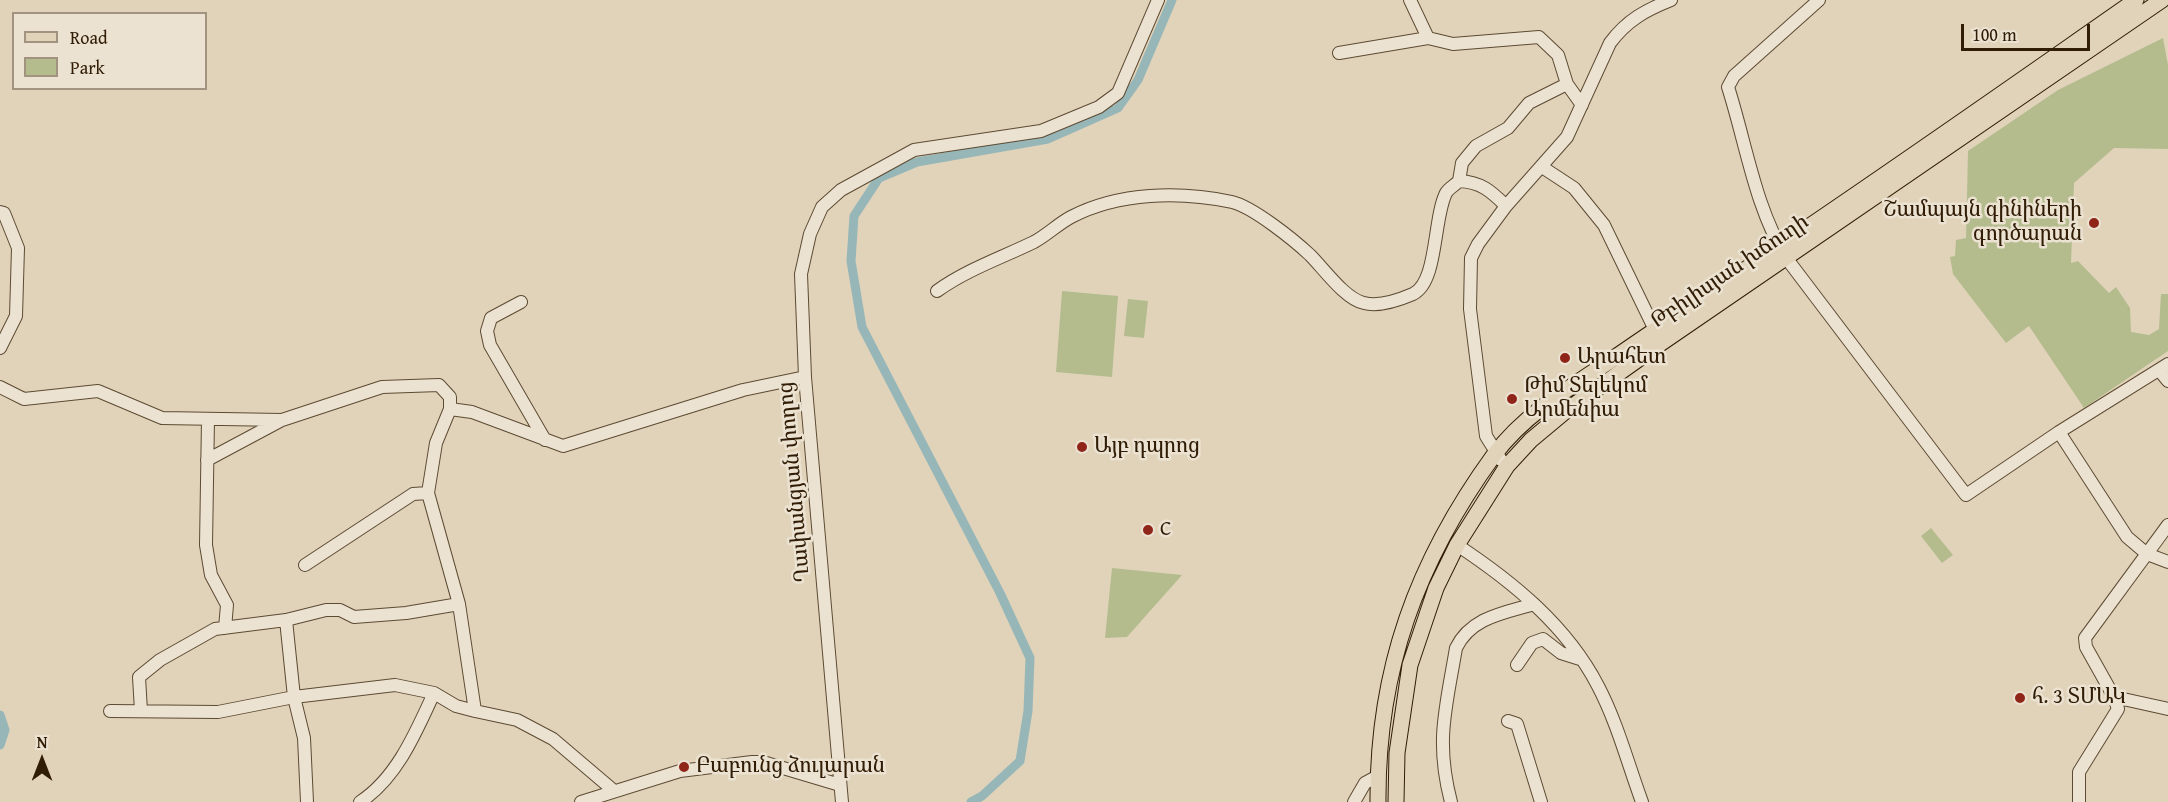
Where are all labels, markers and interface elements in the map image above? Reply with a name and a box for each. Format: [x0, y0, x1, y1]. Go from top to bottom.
legend [12, 12, 207, 90]
scale bar [1964, 12, 2093, 50]
text: 100 m [1972, 21, 2017, 48]
text: Road [70, 24, 108, 51]
text: Park [70, 54, 105, 81]
place label: Շամպայն գինիների գործարան [1883, 198, 2082, 248]
street label: Թբիլիսյան խճուղի [1646, 210, 1814, 334]
marker: Շամպայն գինիների գործարան [2087, 216, 2101, 230]
place label: Արահետ [1577, 345, 1666, 371]
marker: Արահետ [1558, 351, 1572, 365]
place label: Թիմ Տելեկոմ Արմենիա [1524, 374, 1647, 424]
street label: Ղափանցյան փողոց [774, 381, 816, 583]
marker: Թիմ Տելեկոմ Արմենիա [1505, 392, 1519, 406]
place label: Այբ դպրոց [1094, 434, 1200, 460]
marker: Այբ դպրոց [1075, 440, 1089, 454]
place label: C [1160, 517, 1171, 543]
marker: C [1141, 523, 1155, 537]
place label: հ. 3 ՏՄԱԿ [2032, 685, 2126, 711]
marker: հ. 3 ՏՄԱԿ [2013, 691, 2027, 705]
north arrow [12, 730, 72, 790]
text: N [37, 730, 47, 754]
place label: Բաբունց ձուլարան [696, 754, 885, 780]
marker: Բաբունց ձուլարան [677, 760, 691, 774]

